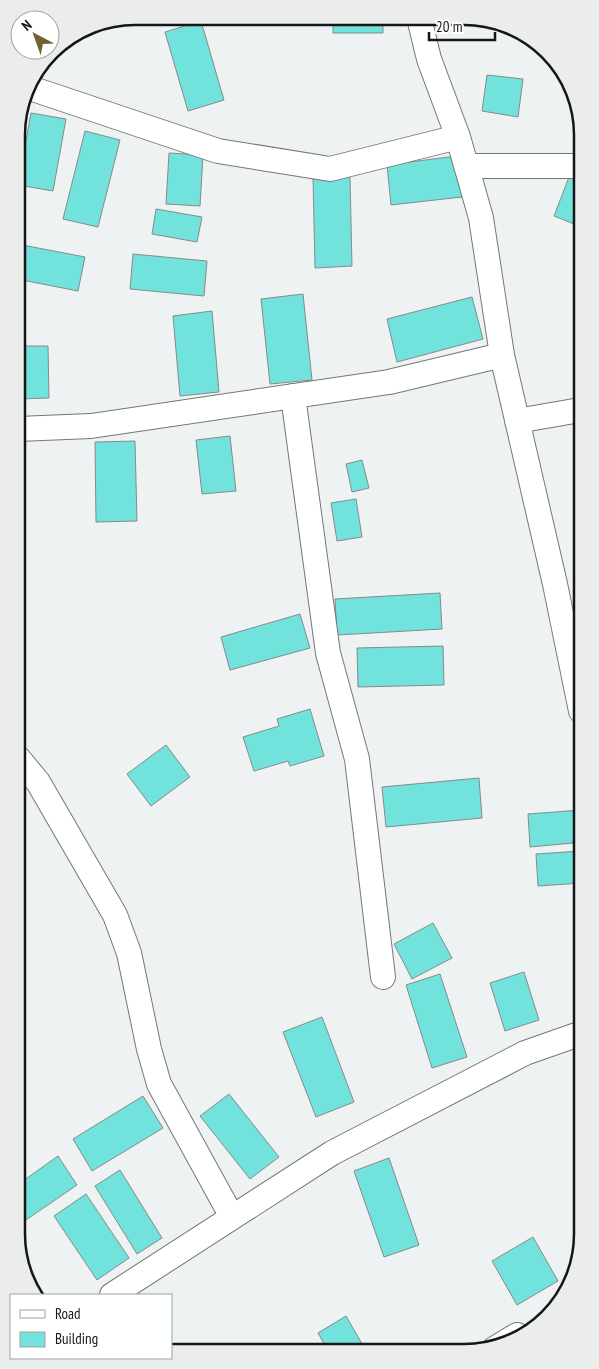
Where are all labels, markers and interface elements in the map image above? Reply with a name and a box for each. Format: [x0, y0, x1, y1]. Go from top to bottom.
north arrow [10, 10, 60, 60]
scale bar [429, 10, 495, 42]
text: N [18, 16, 35, 34]
text: 20 m [436, 17, 462, 36]
legend [10, 1294, 172, 1359]
text: Road [55, 1304, 81, 1323]
text: Building [55, 1329, 98, 1348]

